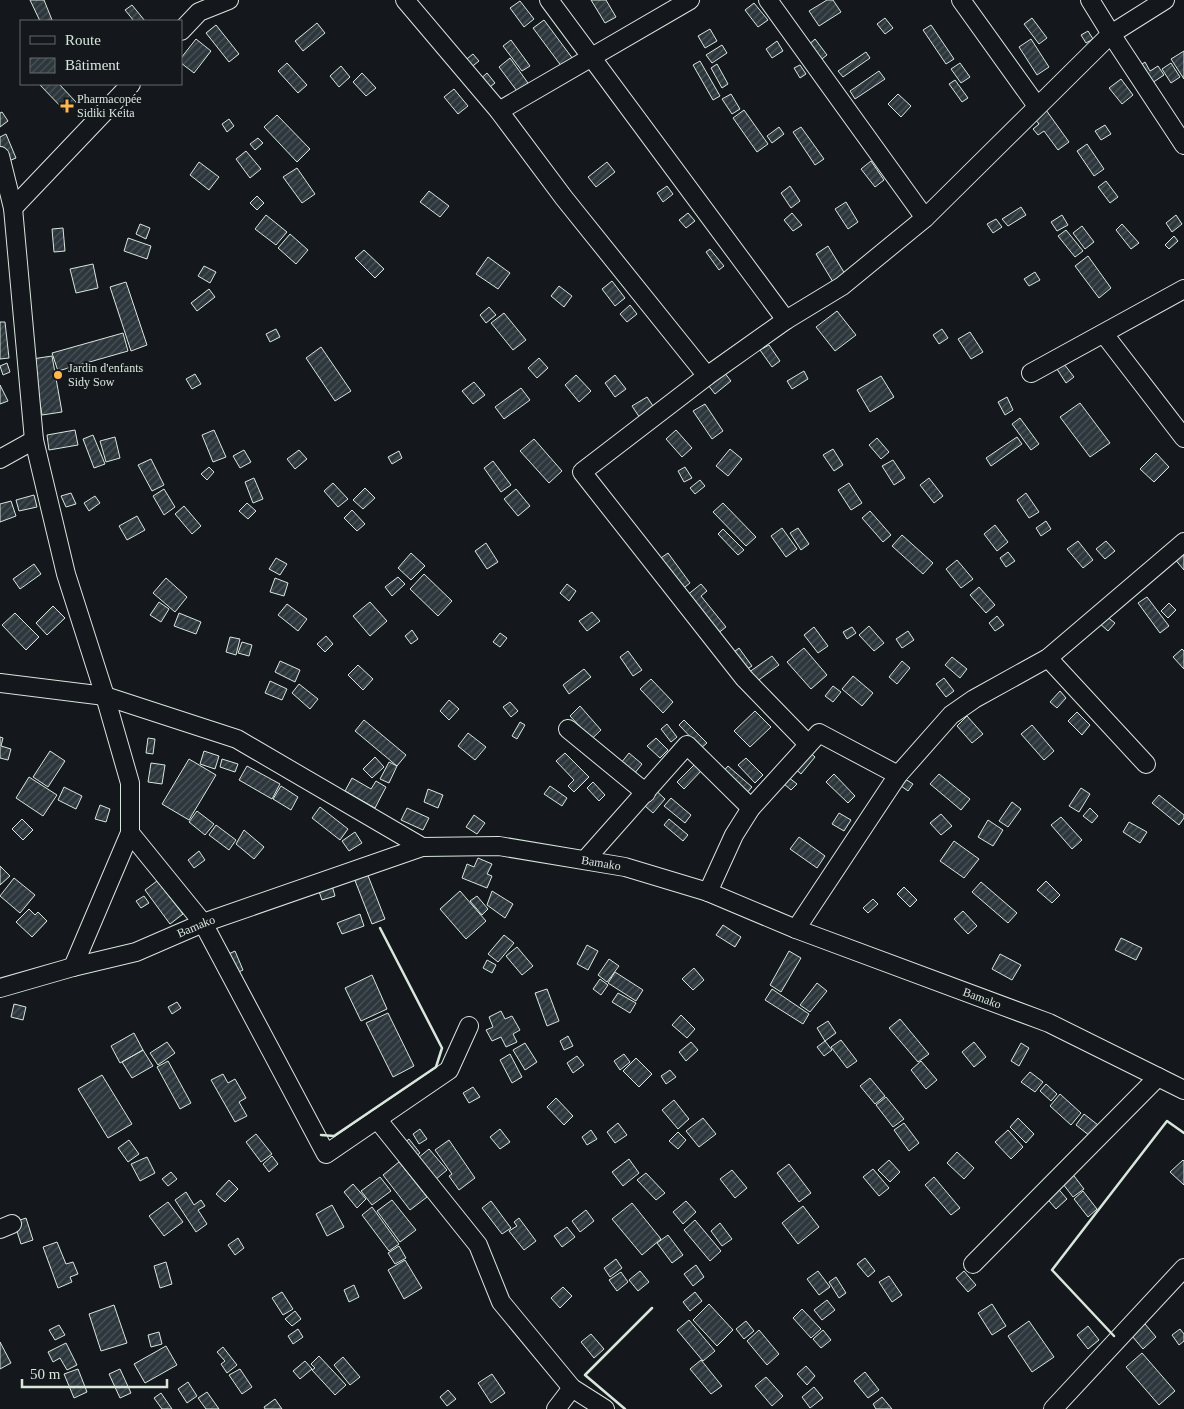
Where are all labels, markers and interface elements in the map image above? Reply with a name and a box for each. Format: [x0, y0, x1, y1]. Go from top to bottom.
legend [20, 20, 182, 85]
text: Route [65, 32, 101, 48]
text: Bâtiment [65, 57, 121, 73]
place label: Pharmacopée Sidiki Keita [77, 92, 142, 120]
marker: Pharmacopée Sidiki Keita [61, 100, 73, 112]
place label: Jardin d'enfants Sidy Sow [68, 361, 143, 389]
marker: Jardin d'enfants Sidy Sow [52, 369, 64, 381]
street label: Bamako [580, 853, 622, 873]
street label: Bamako [175, 912, 217, 940]
street label: Bamako [961, 985, 1003, 1012]
scale bar [22, 1356, 168, 1388]
text: 50 m [30, 1366, 61, 1382]

